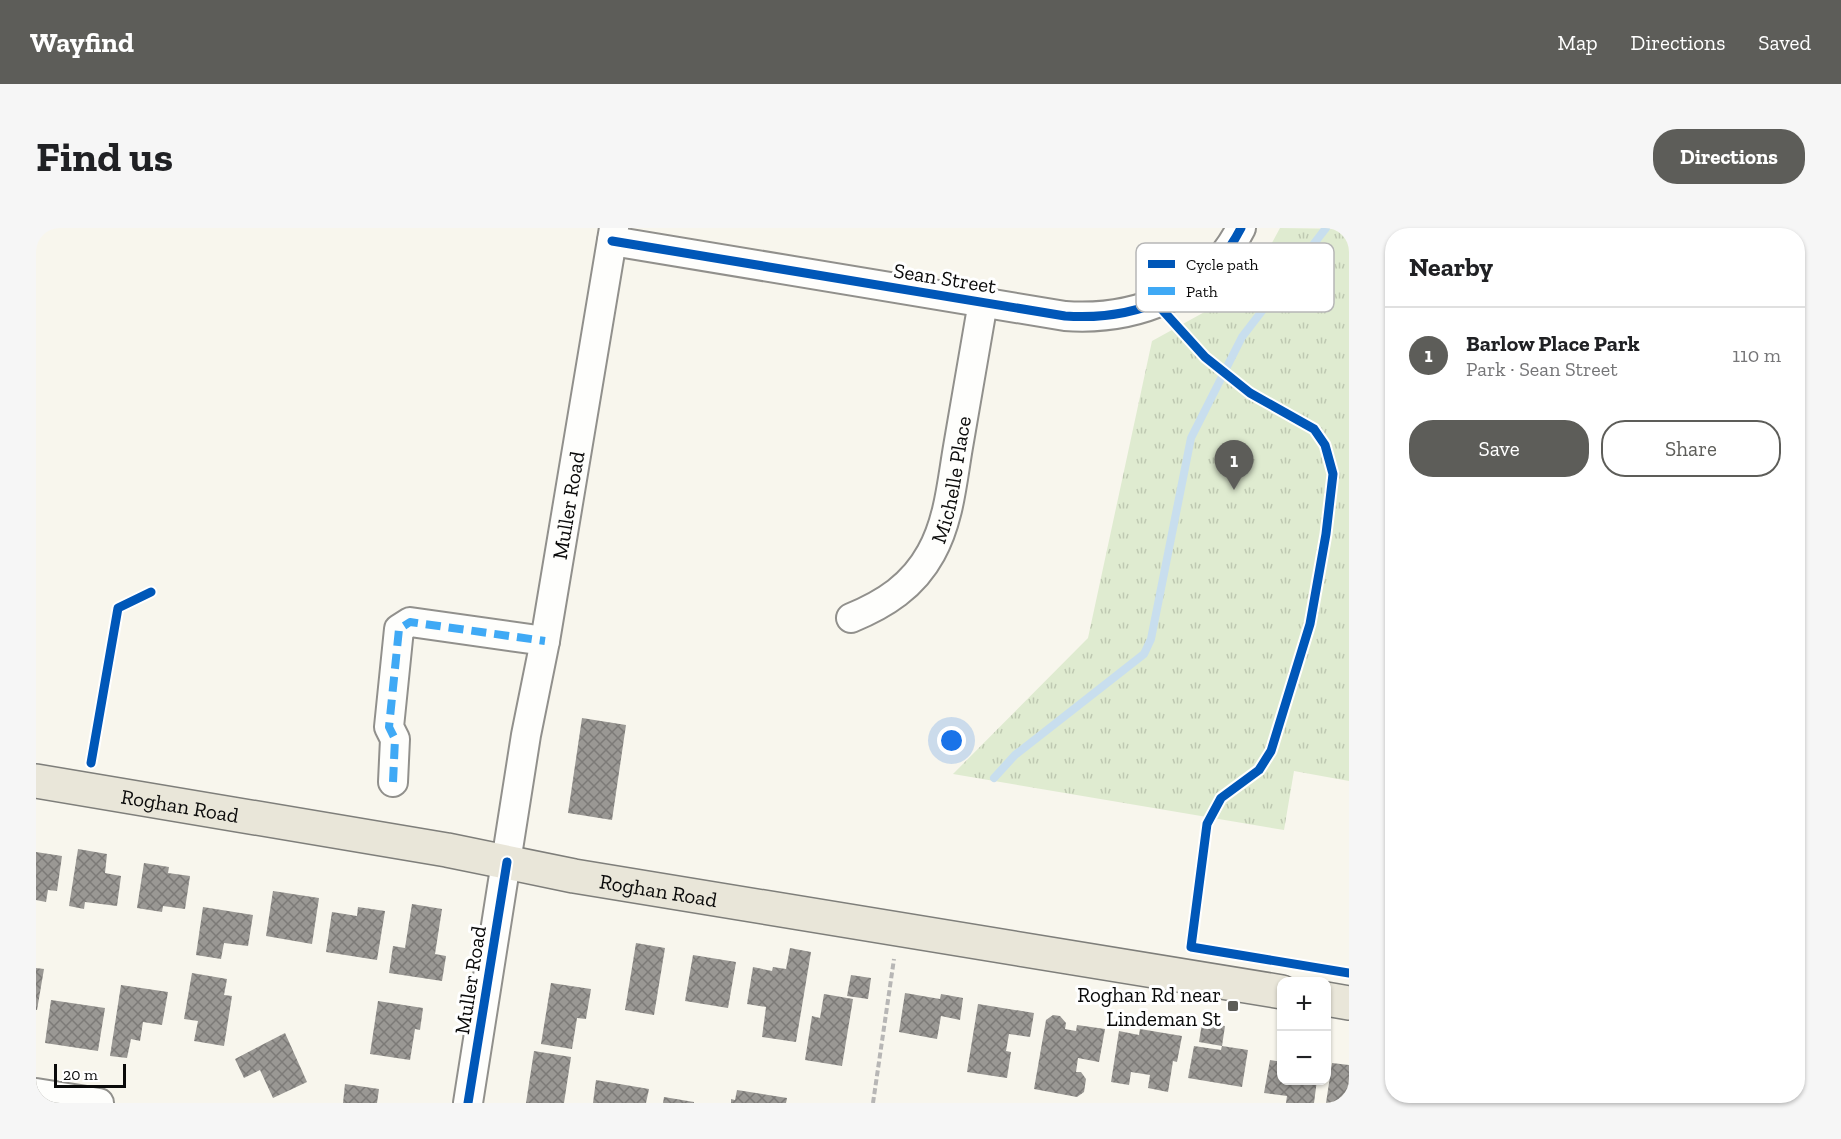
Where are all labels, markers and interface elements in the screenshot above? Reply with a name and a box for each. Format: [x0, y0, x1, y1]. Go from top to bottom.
text: Wayfind [30, 26, 134, 59]
text: Map [1558, 30, 1598, 55]
text: Directions [1631, 30, 1725, 55]
text: Saved [1758, 30, 1811, 55]
button: Directions [1653, 129, 1805, 184]
text: Find us [36, 131, 173, 182]
legend [1136, 243, 1334, 312]
text: Nearby [1409, 251, 1493, 283]
text: Cycle path [1186, 255, 1259, 274]
street label: Sean Street [892, 258, 998, 298]
text: Path [1186, 282, 1218, 301]
text: Barlow Place Park [1466, 330, 1640, 357]
text: 1 [1424, 343, 1433, 367]
text: 110 m [1732, 343, 1781, 367]
text: Park · Sean Street [1466, 357, 1618, 381]
street label: Michelle Place [925, 414, 976, 547]
button: Save [1409, 420, 1589, 477]
button: Share [1601, 420, 1781, 477]
pin: 1 [1214, 440, 1254, 490]
street label: Muller Road [546, 449, 589, 561]
your location [937, 726, 966, 755]
street label: Roghan Road [119, 783, 241, 827]
street label: Roghan Road [598, 868, 720, 912]
street label: Muller Road [449, 924, 491, 1036]
map controls [1277, 977, 1331, 1085]
button: + [1277, 977, 1331, 1031]
place label: Roghan Rd near Lindeman St [1077, 982, 1221, 1031]
marker: Roghan Rd near Lindeman St [1226, 999, 1240, 1013]
button: − [1277, 1031, 1331, 1085]
scale bar [54, 1061, 126, 1088]
text: 20 m [63, 1065, 98, 1084]

